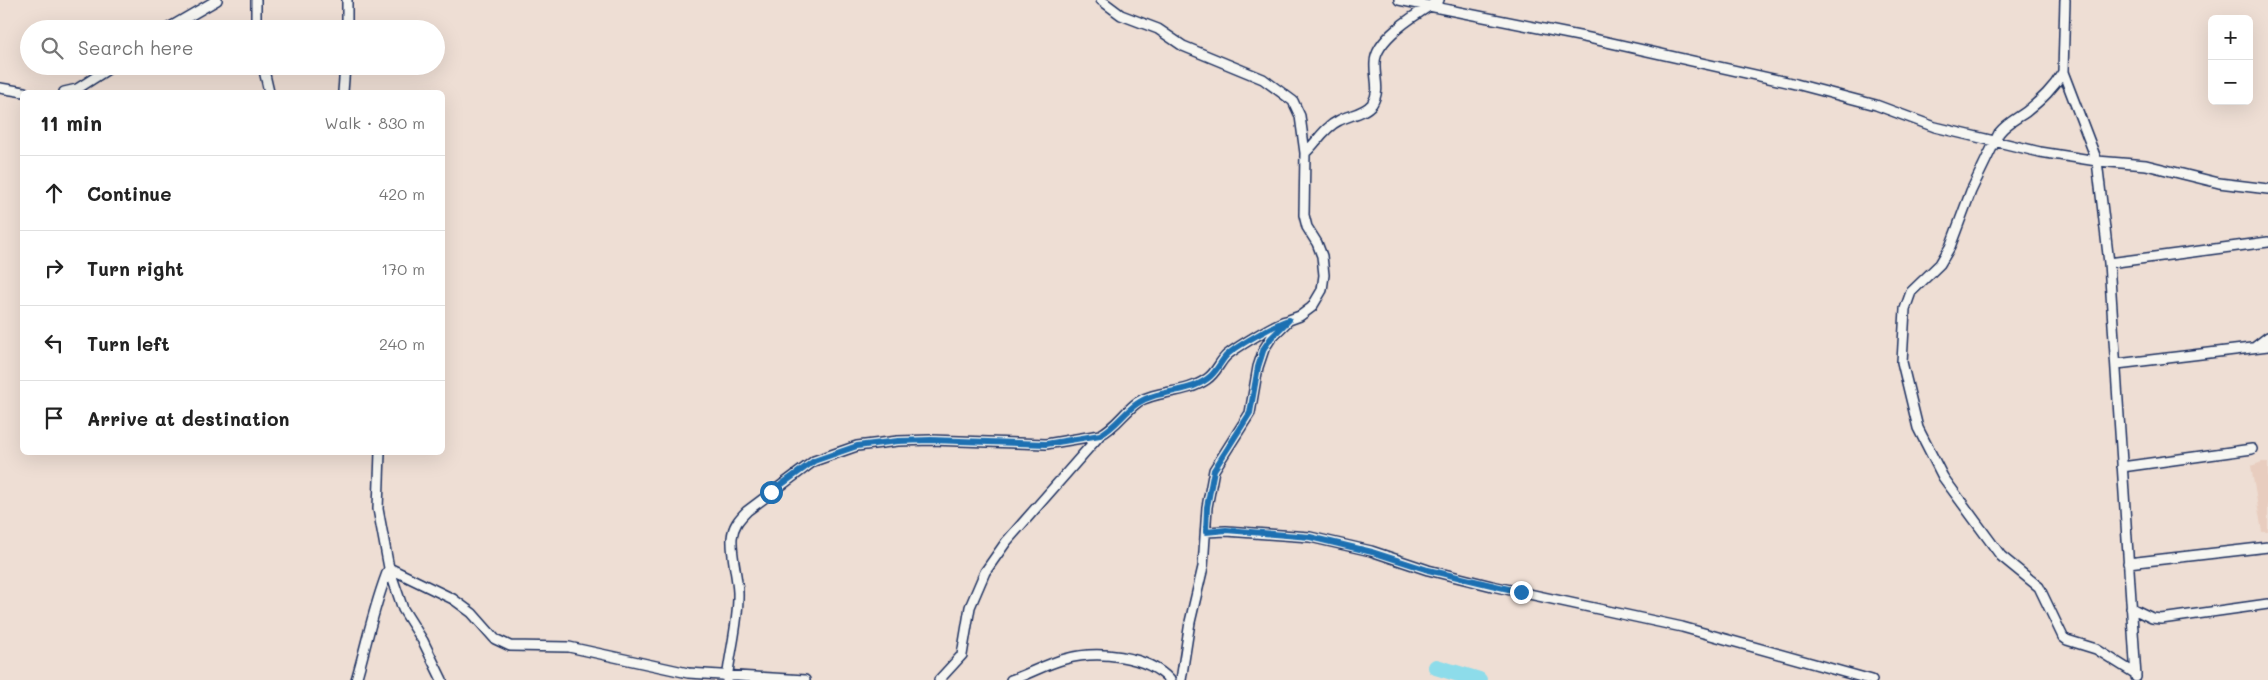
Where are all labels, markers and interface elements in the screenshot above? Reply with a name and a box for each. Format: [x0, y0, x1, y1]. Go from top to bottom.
map controls [2208, 15, 2253, 105]
button: + [2208, 15, 2253, 60]
search box [20, 20, 445, 75]
icon: search [38, 34, 66, 62]
text: Search here [78, 35, 194, 60]
button: − [2208, 60, 2253, 105]
text: 11 min [40, 109, 102, 136]
text: Walk · 830 m [324, 112, 425, 133]
icon: ahead [40, 179, 68, 207]
text: Continue [87, 181, 172, 206]
text: 420 m [379, 183, 425, 204]
icon: right [40, 254, 68, 282]
text: Turn right [87, 256, 184, 281]
text: 170 m [381, 258, 425, 279]
icon: left [40, 329, 68, 357]
text: Turn left [87, 331, 170, 356]
text: 240 m [379, 333, 425, 354]
icon: arrive [40, 404, 68, 432]
text: Arrive at destination [87, 406, 290, 431]
route start [760, 481, 783, 504]
route end [1510, 581, 1533, 604]

